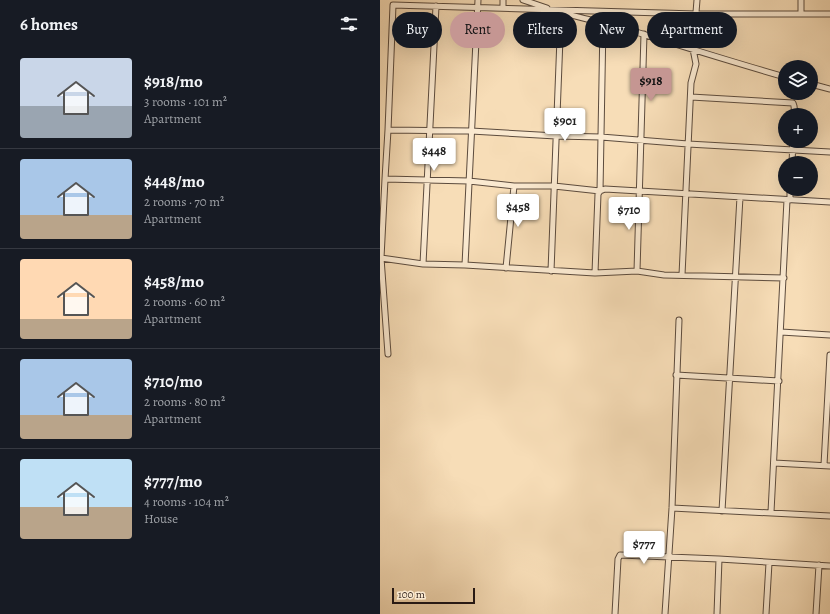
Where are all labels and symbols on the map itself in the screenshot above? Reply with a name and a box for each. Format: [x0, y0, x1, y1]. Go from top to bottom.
pin: $918 [627, 68, 675, 102]
pin: $901 [541, 108, 589, 142]
pin: $448 [410, 138, 458, 172]
pin: $458 [494, 194, 542, 228]
pin: $710 [605, 197, 653, 231]
pin: $777 [620, 531, 668, 565]
scale bar [392, 586, 475, 605]

